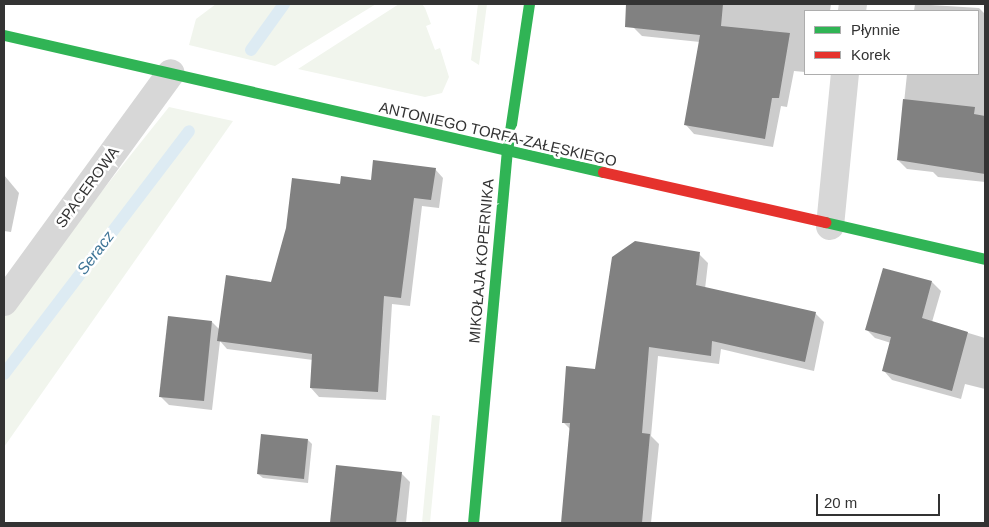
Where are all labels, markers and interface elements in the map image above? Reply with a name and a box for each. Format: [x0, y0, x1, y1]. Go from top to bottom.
legend [804, 10, 979, 75]
text: Płynnie [851, 21, 900, 38]
text: Korek [851, 46, 890, 63]
street label: ANTONIEGO TORFA-ZAŁĘSKIEGO [377, 98, 619, 170]
street label: SPACEROWA [52, 143, 122, 231]
street label: MIKOŁAJA KOPERNIKA [465, 178, 497, 344]
water label: Seracz [73, 227, 119, 279]
scale bar [819, 484, 943, 516]
text: 20 m [824, 494, 857, 511]

